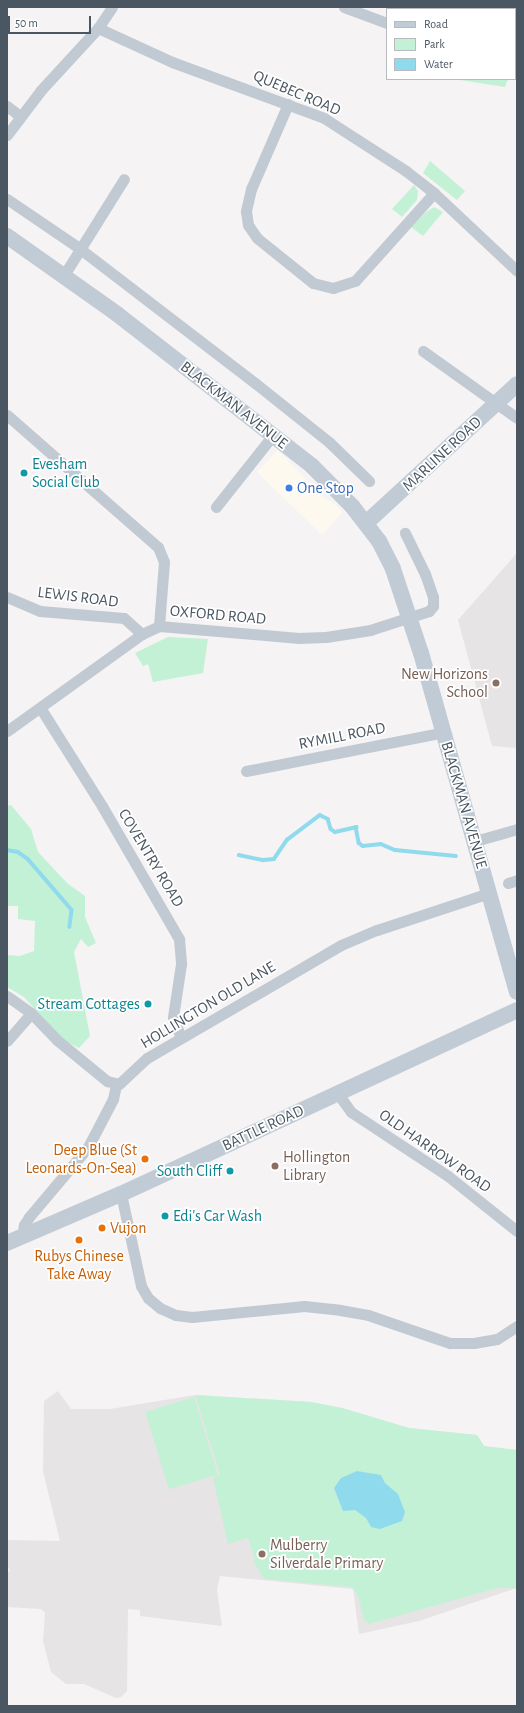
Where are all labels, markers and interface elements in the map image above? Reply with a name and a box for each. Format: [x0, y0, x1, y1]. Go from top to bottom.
scale bar [10, 8, 93, 34]
legend [386, 8, 516, 80]
text: 50 m [15, 17, 38, 29]
text: Road [424, 18, 448, 30]
text: Park [424, 38, 445, 50]
text: Water [424, 58, 453, 70]
street label: QUEBEC ROAD [250, 66, 344, 120]
street label: BLACKMAN AVENUE [176, 357, 292, 453]
street label: MARLINE ROAD [398, 412, 486, 496]
place label: Evesham Social Club [32, 454, 100, 492]
marker: Evesham Social Club [19, 468, 29, 478]
place label: One Stop [297, 478, 354, 498]
marker: One Stop [284, 483, 294, 493]
street label: LEWIS ROAD [36, 583, 120, 611]
street label: OXFORD ROAD [169, 601, 267, 629]
place label: New Horizons School [401, 664, 488, 702]
marker: New Horizons School [491, 678, 501, 688]
street label: RYMILL ROAD [297, 718, 387, 754]
street label: BLACKMAN AVENUE [437, 739, 491, 871]
street label: COVENTRY ROAD [114, 805, 188, 911]
street label: HOLLINGTON OLD LANE [137, 957, 279, 1053]
place label: Stream Cottages [38, 994, 140, 1014]
marker: Stream Cottages [143, 999, 153, 1009]
street label: BATTLE ROAD [219, 1101, 307, 1155]
street label: OLD HARROW ROAD [375, 1105, 495, 1197]
place label: Deep Blue (St Leonards-On-Sea) [26, 1140, 137, 1178]
place label: Hollington Library [283, 1147, 350, 1185]
marker: Deep Blue (St Leonards-On-Sea) [140, 1154, 150, 1164]
place label: South Cliff [157, 1161, 222, 1181]
marker: Hollington Library [270, 1161, 280, 1171]
marker: South Cliff [225, 1166, 235, 1176]
place label: Edi's Car Wash [173, 1206, 262, 1226]
marker: Edi's Car Wash [160, 1211, 170, 1221]
place label: Vujon [110, 1218, 147, 1238]
marker: Vujon [97, 1223, 107, 1233]
marker: Rubys Chinese Take Away [74, 1235, 84, 1245]
place label: Rubys Chinese Take Away [34, 1246, 124, 1284]
place label: Mulberry Silverdale Primary [270, 1535, 383, 1573]
marker: Mulberry Silverdale Primary [257, 1549, 267, 1559]

